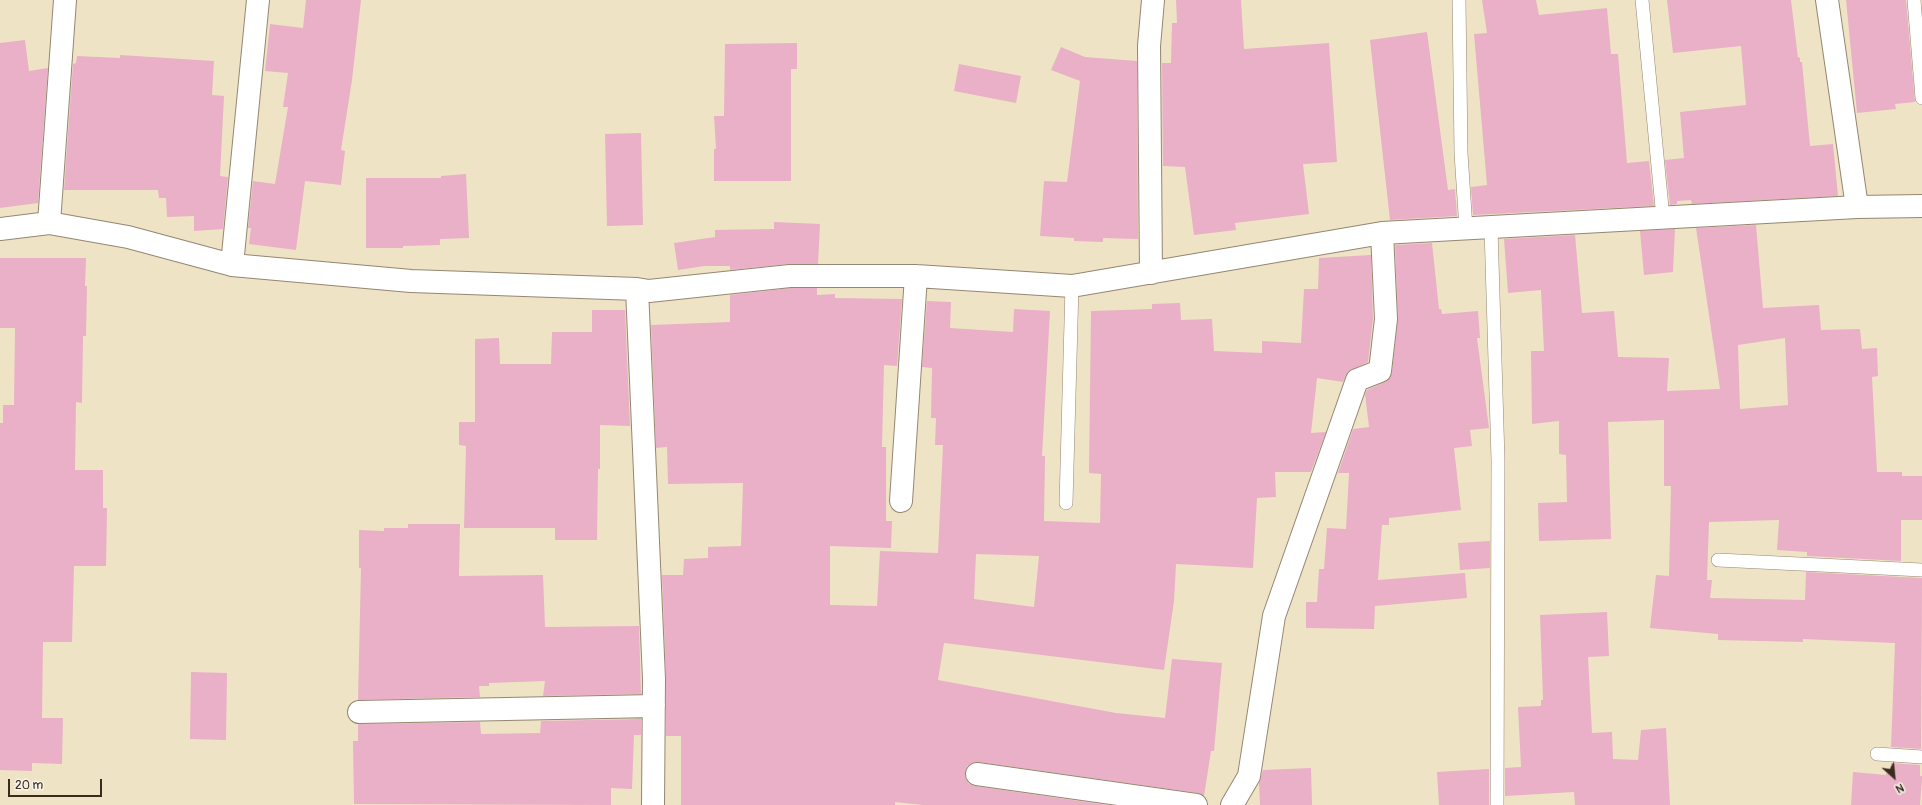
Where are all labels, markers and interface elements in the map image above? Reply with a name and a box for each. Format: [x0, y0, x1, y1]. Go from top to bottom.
north arrow [1874, 757, 1914, 797]
scale bar [10, 771, 104, 797]
text: 20 m [15, 778, 43, 793]
text: N [1893, 781, 1906, 796]

